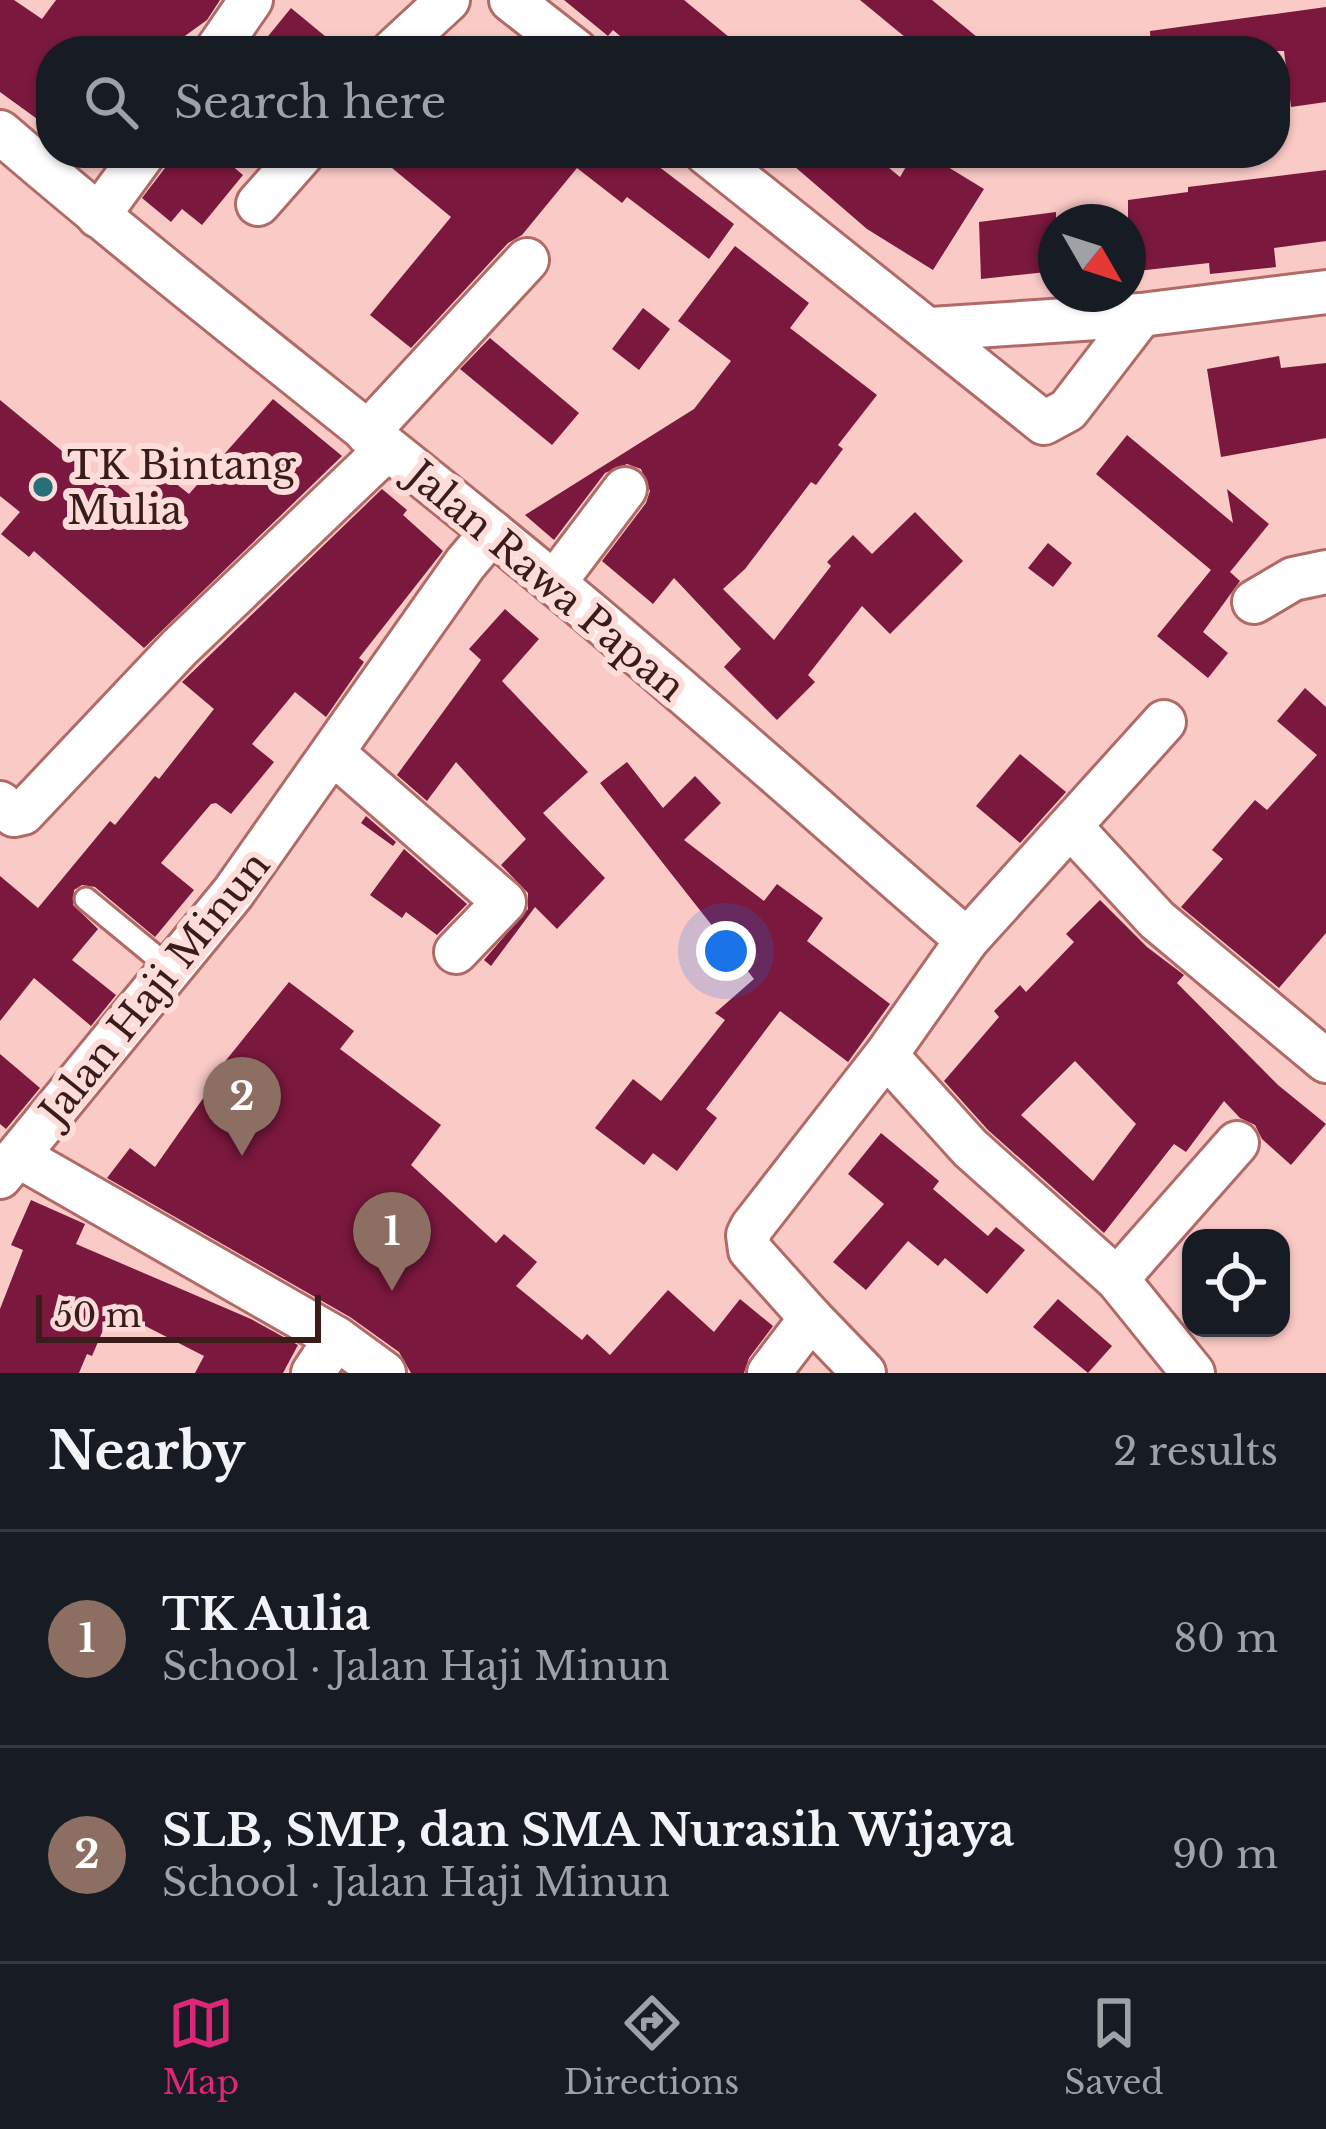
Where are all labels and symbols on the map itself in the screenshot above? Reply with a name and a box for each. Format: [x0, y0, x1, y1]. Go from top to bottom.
north arrow [1038, 204, 1146, 312]
place label: TK Bintang Mulia [67, 441, 296, 535]
street label: Jalan Rawa Papan [393, 447, 695, 712]
marker: TK Bintang Mulia [30, 474, 56, 500]
street label: Jalan Haji Minun [27, 841, 280, 1139]
your location [696, 921, 756, 981]
pin: 2 [203, 1057, 281, 1156]
pin: 1 [353, 1192, 431, 1291]
scale bar [36, 1289, 321, 1342]

